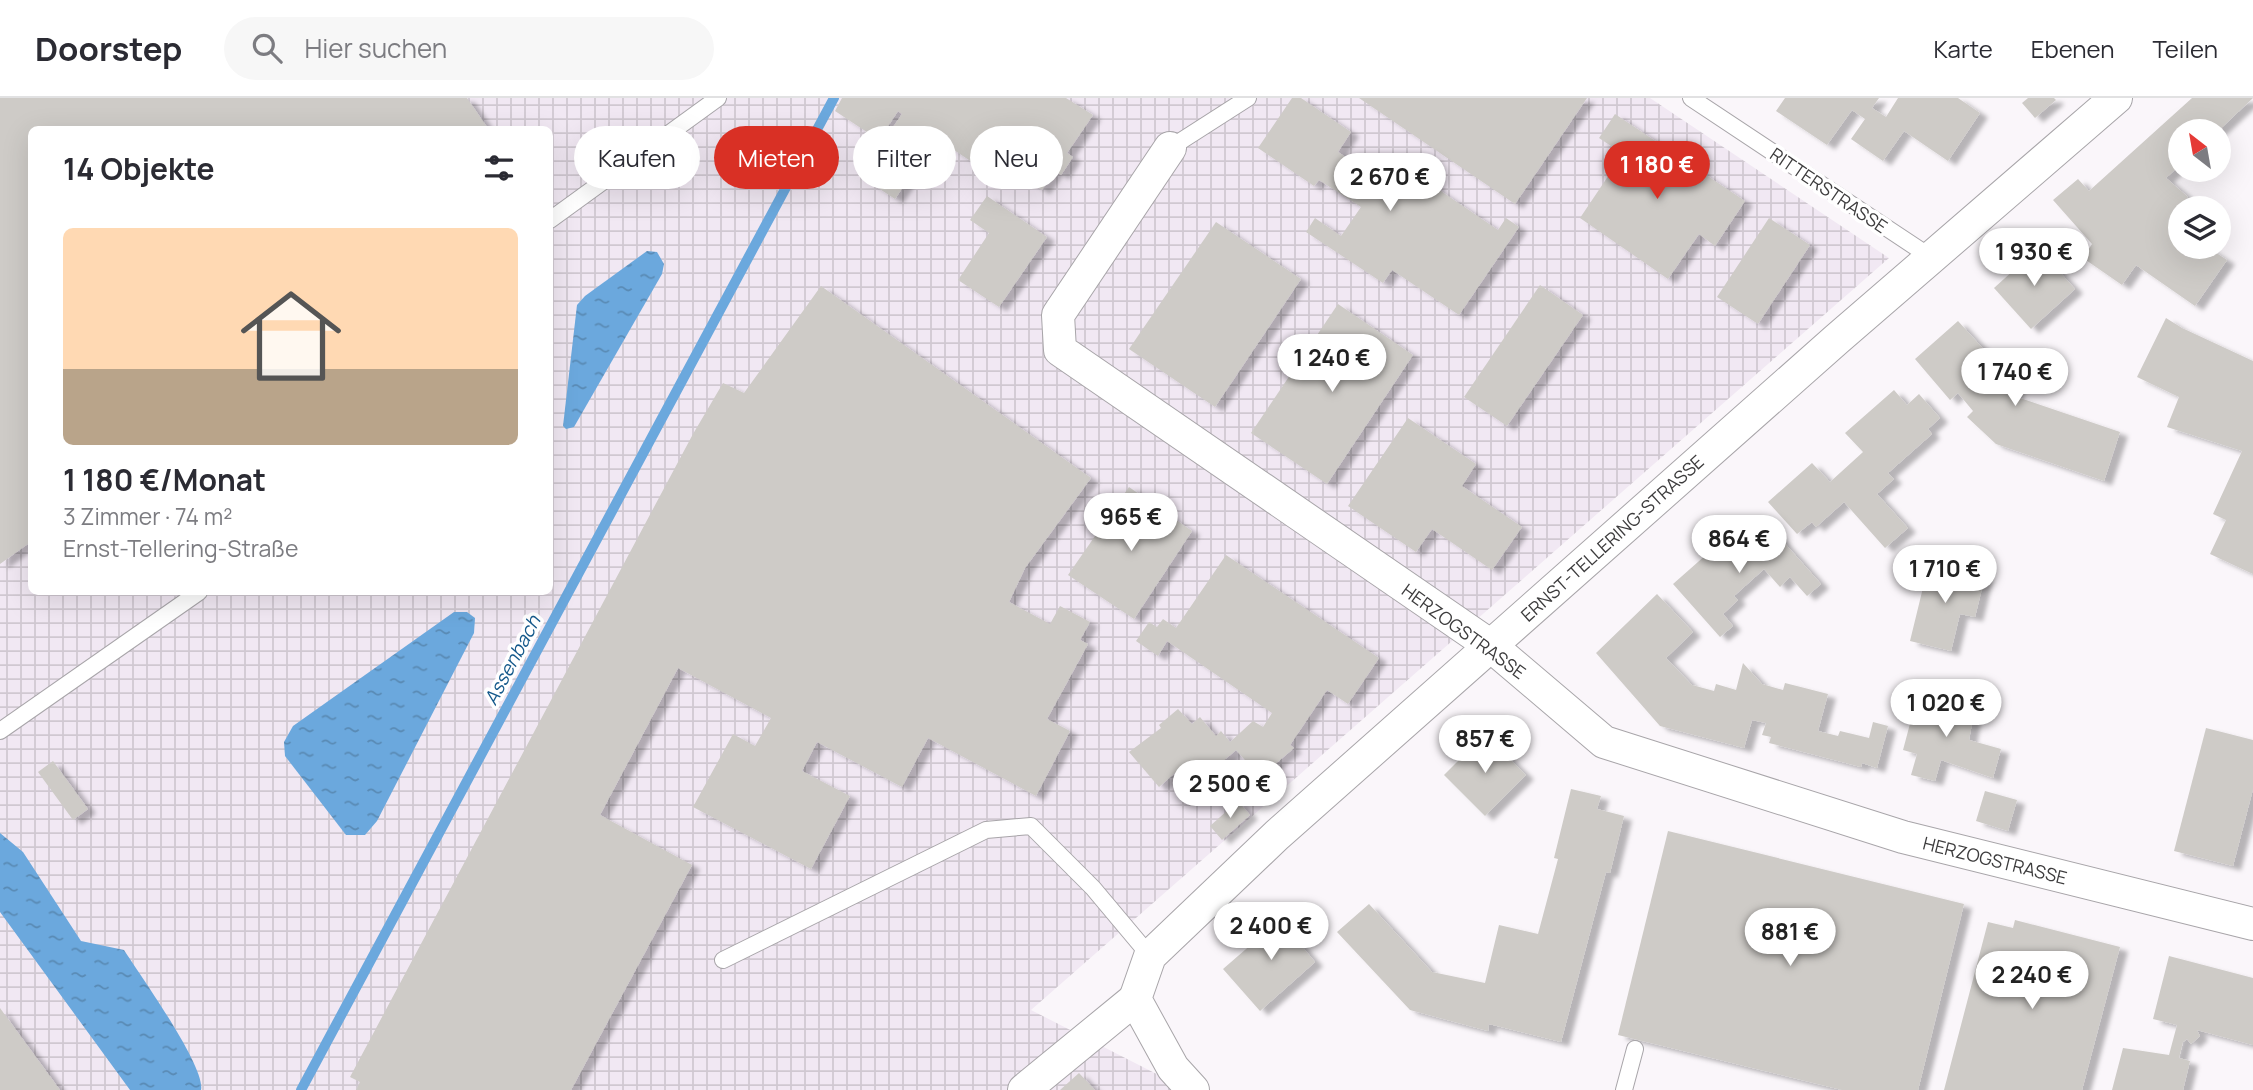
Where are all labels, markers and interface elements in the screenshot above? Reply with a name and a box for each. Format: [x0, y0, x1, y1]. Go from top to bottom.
search box [224, 17, 714, 80]
text: Doorstep [35, 26, 182, 71]
icon: search [248, 29, 286, 67]
text: Hier suchen [304, 30, 447, 66]
text: Karte [1933, 32, 1993, 65]
text: Ebenen [2031, 32, 2114, 65]
text: Teilen [2152, 32, 2218, 65]
north arrow [2168, 119, 2231, 182]
map controls [2168, 119, 2231, 259]
chip: Kaufen [574, 126, 700, 189]
chip: Mieten [714, 126, 839, 189]
chip: Filter [853, 126, 956, 189]
chip: Neu [970, 126, 1063, 189]
pin: 1 180 € [1592, 141, 1722, 201]
street label: RITTERSTRASSE [1766, 142, 1892, 238]
text: 14 Objekte [63, 148, 214, 189]
text: 1 180 € [1620, 148, 1694, 180]
icon: filters [480, 149, 518, 187]
pin: 2 670 € [1325, 153, 1455, 213]
text: 2 670 € [1350, 160, 1430, 192]
button: layers [2168, 196, 2231, 259]
pin: 1 930 € [1969, 228, 2099, 288]
text: 1 930 € [1995, 235, 2073, 267]
icon: home [228, 273, 354, 399]
pin: 1 240 € [1267, 334, 1397, 394]
text: 1 240 € [1293, 341, 1371, 373]
pin: 1 740 € [1950, 348, 2080, 408]
text: 1 740 € [1977, 355, 2053, 387]
street label: ERNST-TELLERING-STRASSE [1516, 449, 1708, 627]
text: 1 180 €/Monat [63, 459, 266, 500]
pin: 965 € [1082, 494, 1180, 553]
text: 3 Zimmer · 74 m² [63, 500, 232, 532]
text: 965 € [1100, 500, 1162, 532]
pin: 864 € [1690, 516, 1788, 575]
text: 864 € [1708, 522, 1770, 554]
text: Ernst-Tellering-Straße [63, 532, 298, 564]
pin: 1 710 € [1880, 546, 2010, 605]
text: 1 710 € [1909, 552, 1981, 584]
street label: HERZOGSTRASSE [1397, 578, 1531, 684]
water label: Assenbach [478, 610, 547, 709]
pin: 1 020 € [1881, 680, 2011, 739]
text: 1 020 € [1907, 686, 1985, 718]
pin: 857 € [1436, 716, 1534, 775]
text: 857 € [1455, 722, 1515, 754]
pin: 2 500 € [1165, 760, 1295, 820]
text: 2 500 € [1189, 767, 1271, 799]
street label: HERZOGSTRASSE [1920, 830, 2070, 890]
pin: 2 400 € [1206, 902, 1336, 962]
pin: 881 € [1741, 908, 1839, 968]
text: 2 400 € [1230, 909, 1312, 941]
text: 881 € [1761, 915, 1819, 947]
pin: 2 240 € [1967, 951, 2097, 1011]
text: 2 240 € [1992, 958, 2072, 990]

